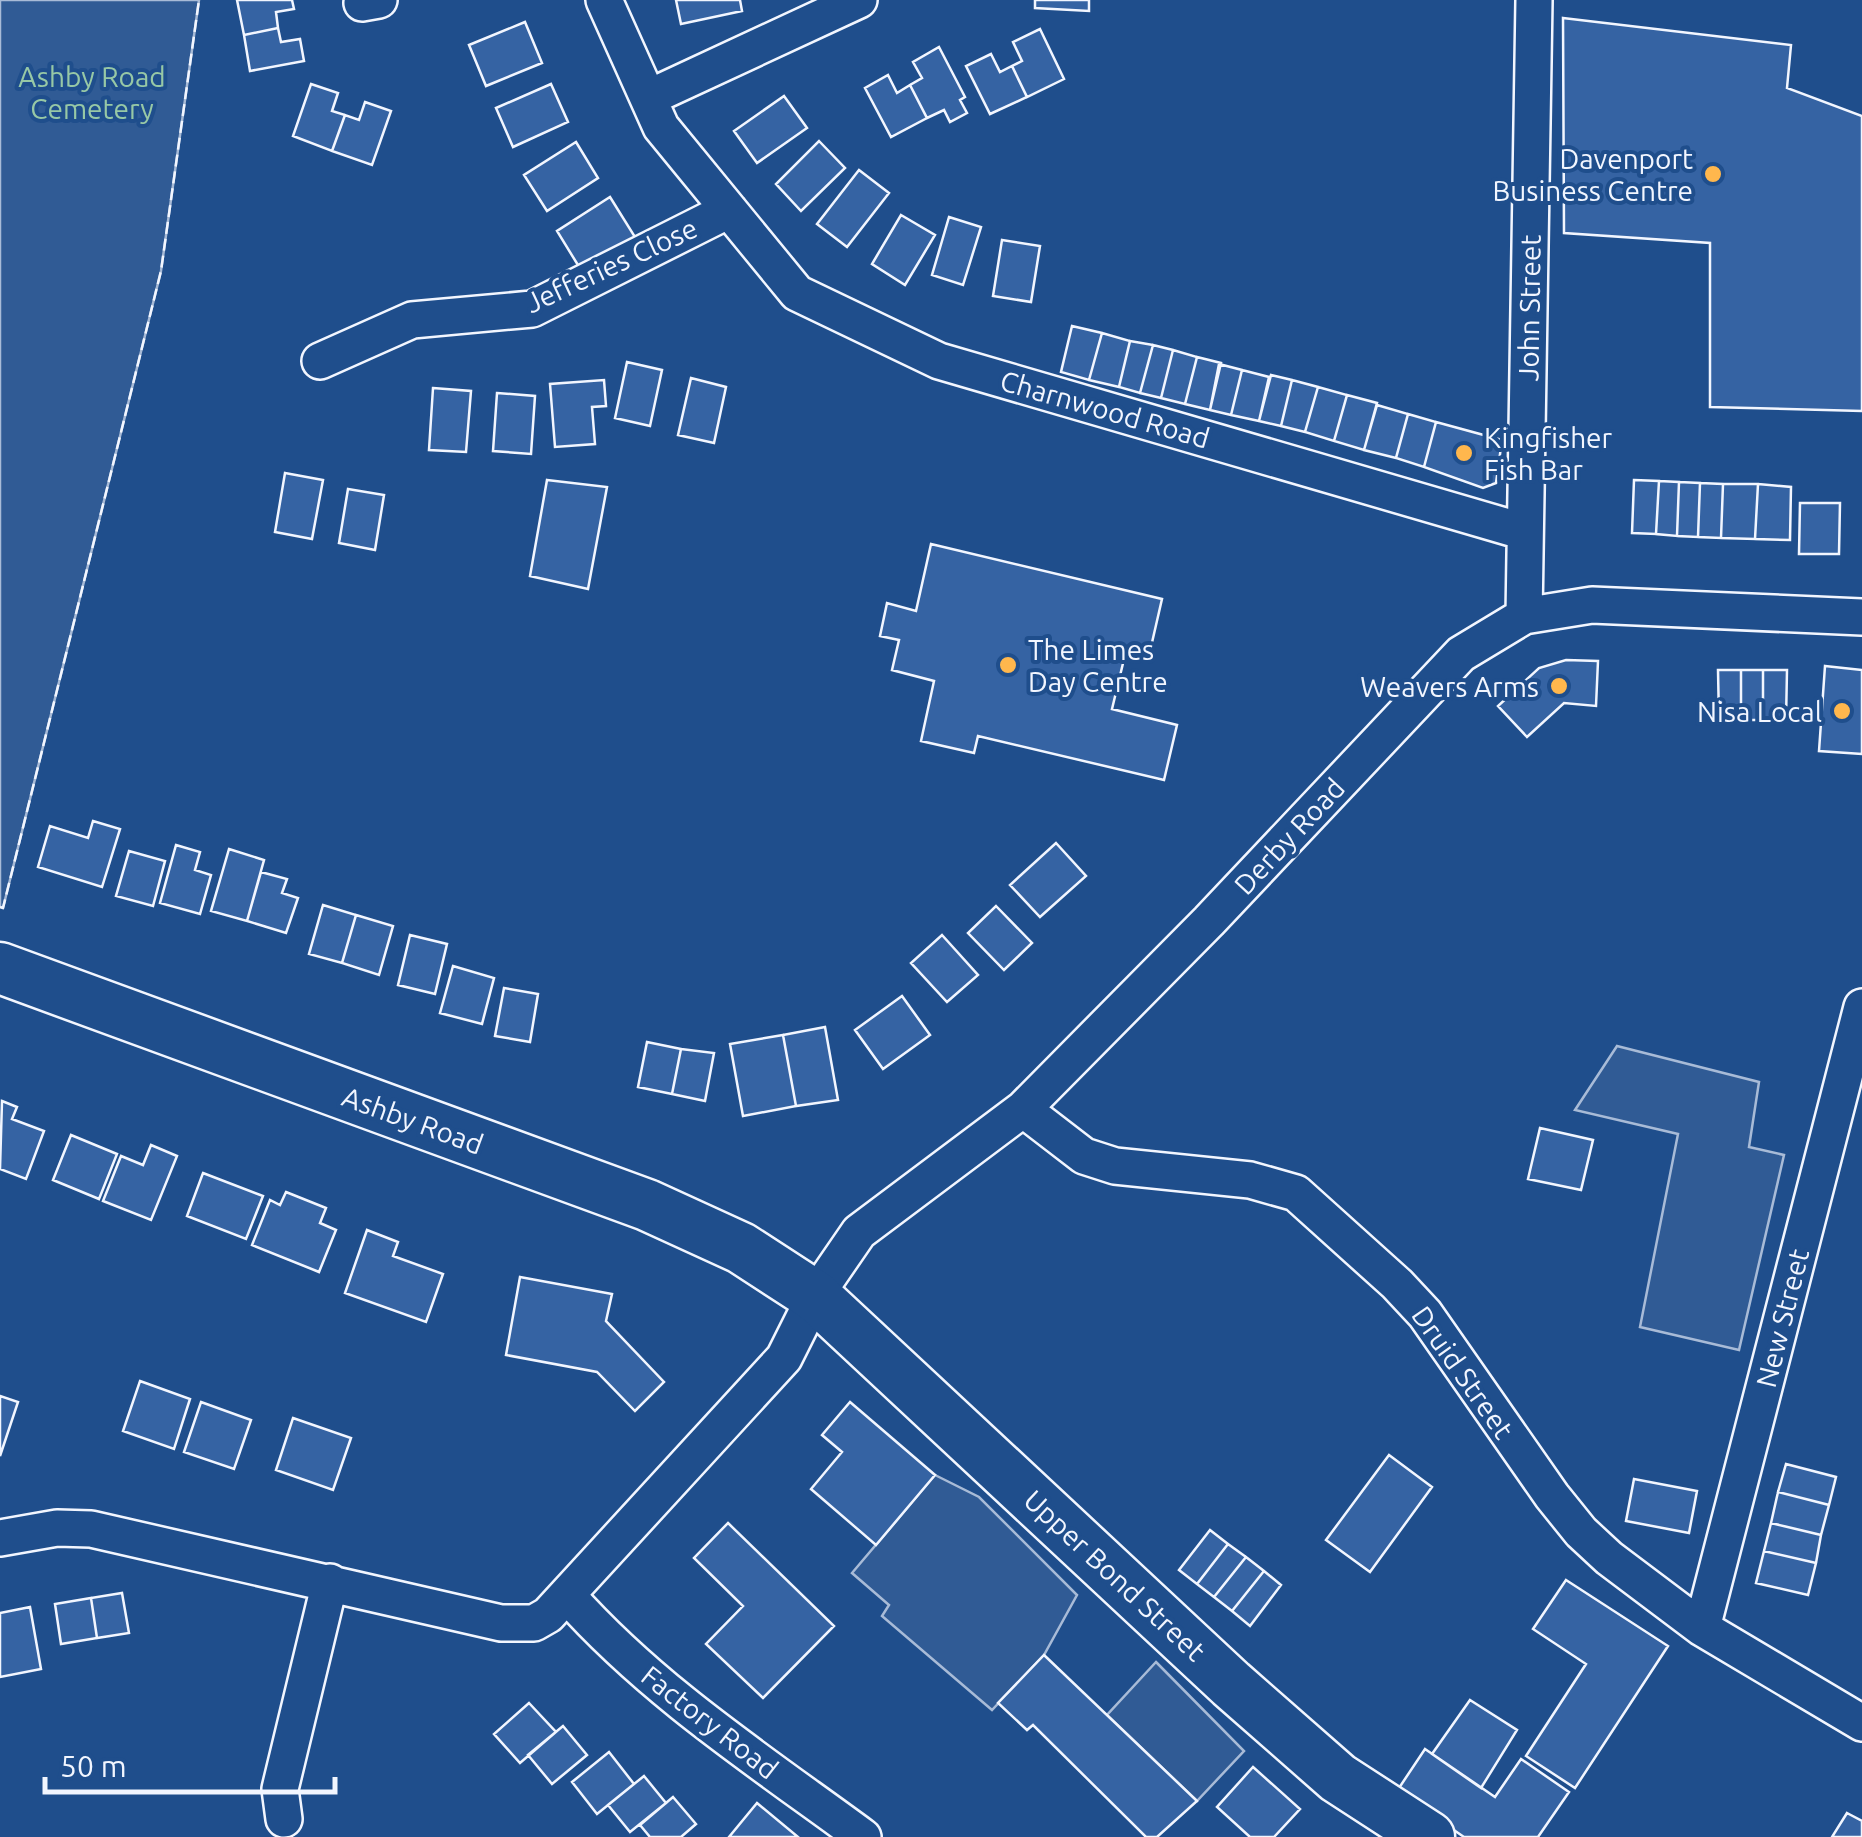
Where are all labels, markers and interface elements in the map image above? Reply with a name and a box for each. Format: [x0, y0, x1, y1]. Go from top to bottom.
park label: Ashby Road Cemetery [18, 61, 166, 124]
place label: Davenport Business Centre [1492, 143, 1693, 206]
marker: Davenport Business Centre [1702, 163, 1724, 185]
street label: Jefferies Close [520, 212, 702, 318]
street label: John Street [1512, 234, 1546, 382]
street label: Charnwood Road [997, 364, 1213, 454]
place label: Kingfisher Fish Bar [1484, 422, 1613, 485]
marker: Kingfisher Fish Bar [1453, 442, 1475, 464]
place label: The Limes Day Centre [1028, 634, 1168, 697]
marker: The Limes Day Centre [997, 654, 1019, 676]
place label: Weavers Arms [1360, 671, 1539, 702]
marker: Weavers Arms [1548, 675, 1570, 697]
place label: Nisa Local [1697, 696, 1822, 727]
marker: Nisa Local [1831, 700, 1853, 722]
street label: Derby Road [1228, 772, 1350, 900]
street label: Ashby Road [338, 1080, 488, 1160]
street label: New Street [1750, 1245, 1814, 1391]
street label: Druid Street [1406, 1300, 1520, 1444]
street label: Upper Bond Street [1018, 1483, 1212, 1667]
street label: Factory Road [636, 1659, 784, 1785]
scale bar [45, 1732, 335, 1794]
text: 50 m [60, 1749, 127, 1783]

